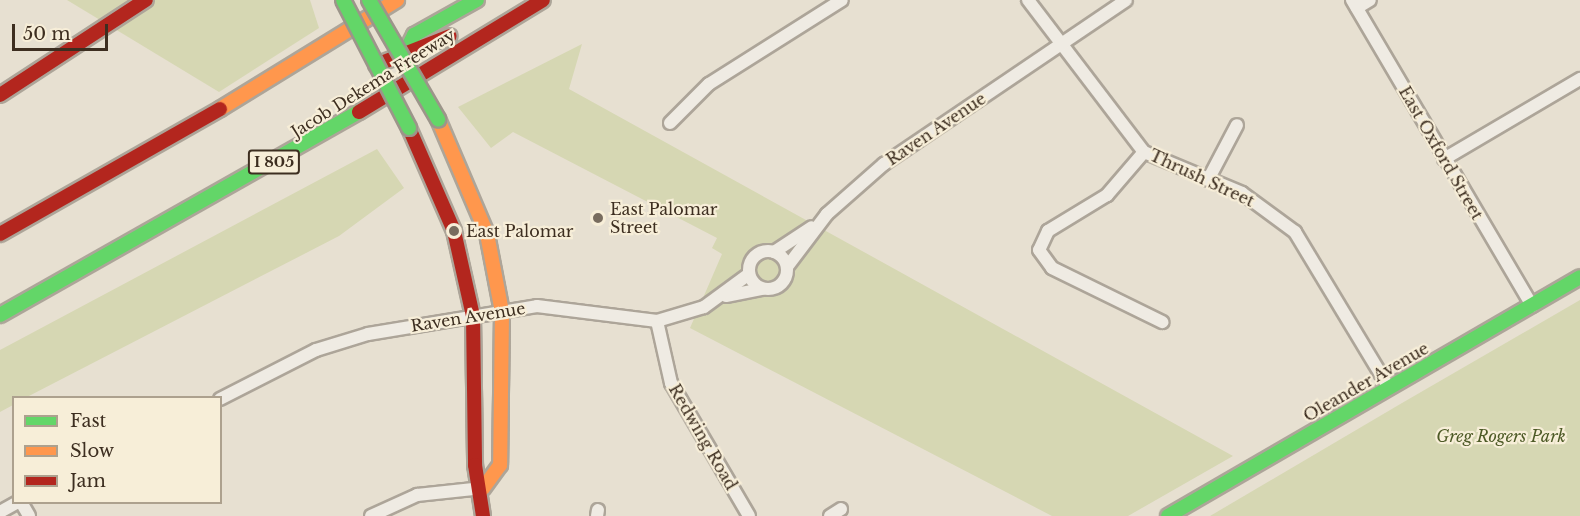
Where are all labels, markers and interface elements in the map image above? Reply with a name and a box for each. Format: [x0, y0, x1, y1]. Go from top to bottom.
scale bar [15, 12, 111, 50]
text: 50 m [23, 23, 71, 45]
street label: Jacob Dekema Freeway [288, 25, 458, 141]
street label: East Oxford Street [1395, 83, 1487, 223]
street label: Raven Avenue [882, 89, 990, 169]
street label: Thrush Street [1147, 145, 1257, 211]
road number: I 805 [247, 150, 301, 174]
place label: East Palomar Street [610, 199, 717, 237]
marker: East Palomar Street [591, 211, 605, 225]
place label: East Palomar [466, 221, 573, 241]
marker: East Palomar [447, 224, 461, 238]
street label: Raven Avenue [409, 298, 527, 336]
street label: Oleander Avenue [1300, 338, 1432, 426]
street label: Redwing Road [665, 381, 741, 493]
legend [12, 396, 222, 504]
text: Fast [70, 410, 106, 432]
park label: Greg Rogers Park [1436, 426, 1566, 446]
text: Slow [70, 440, 114, 462]
text: Jam [70, 470, 106, 492]

